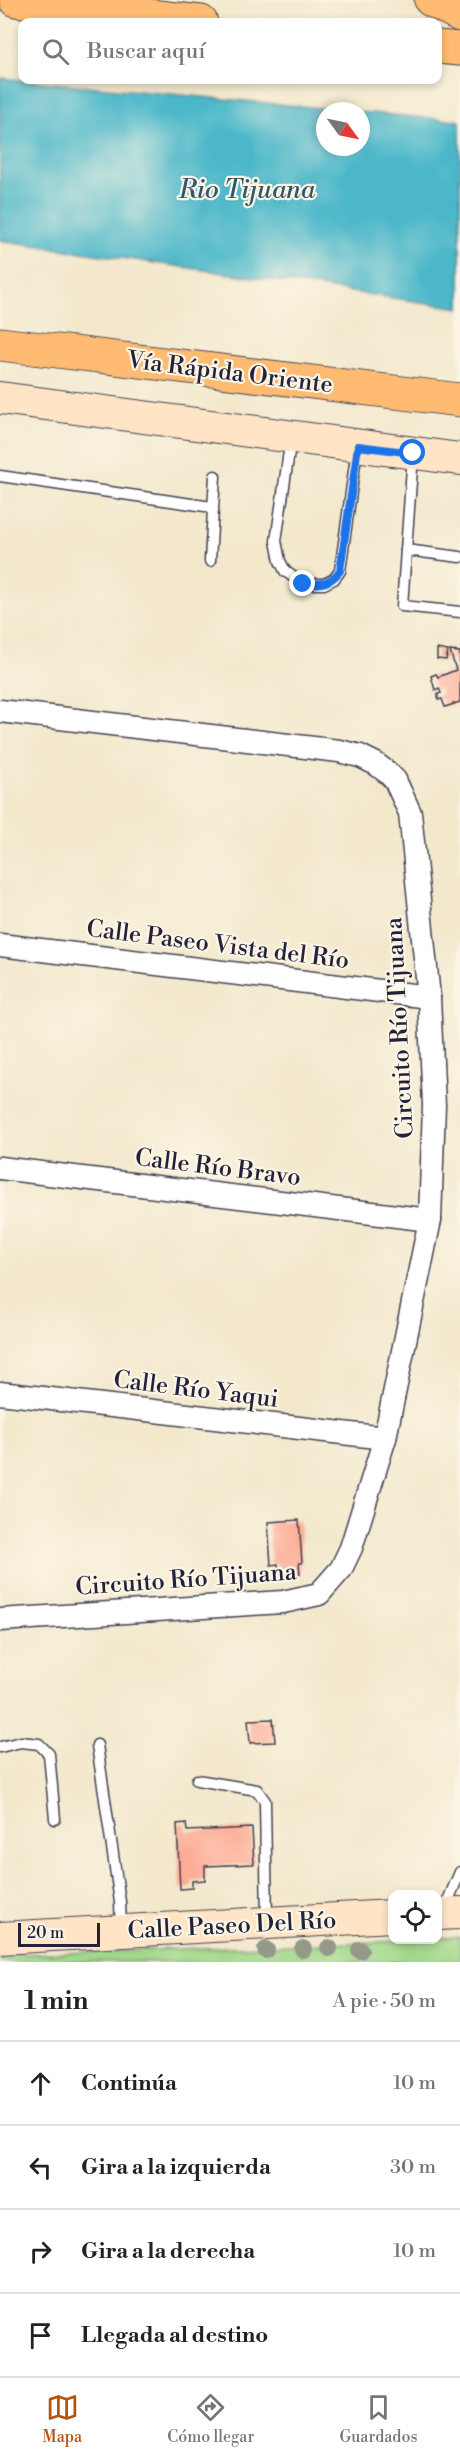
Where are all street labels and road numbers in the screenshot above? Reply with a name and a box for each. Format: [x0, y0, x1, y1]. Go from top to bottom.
street label: Vía Rápida Oriente [124, 345, 334, 400]
street label: Calle Paseo Vista del Río [85, 914, 351, 976]
street label: Circuito Río Tijuana [379, 916, 421, 1140]
street label: Calle Río Bravo [133, 1143, 302, 1193]
street label: Calle Río Yaqui [112, 1365, 280, 1415]
street label: Circuito Río Tijuana [74, 1557, 299, 1603]
street label: Calle Paseo Del Río [127, 1906, 337, 1946]

